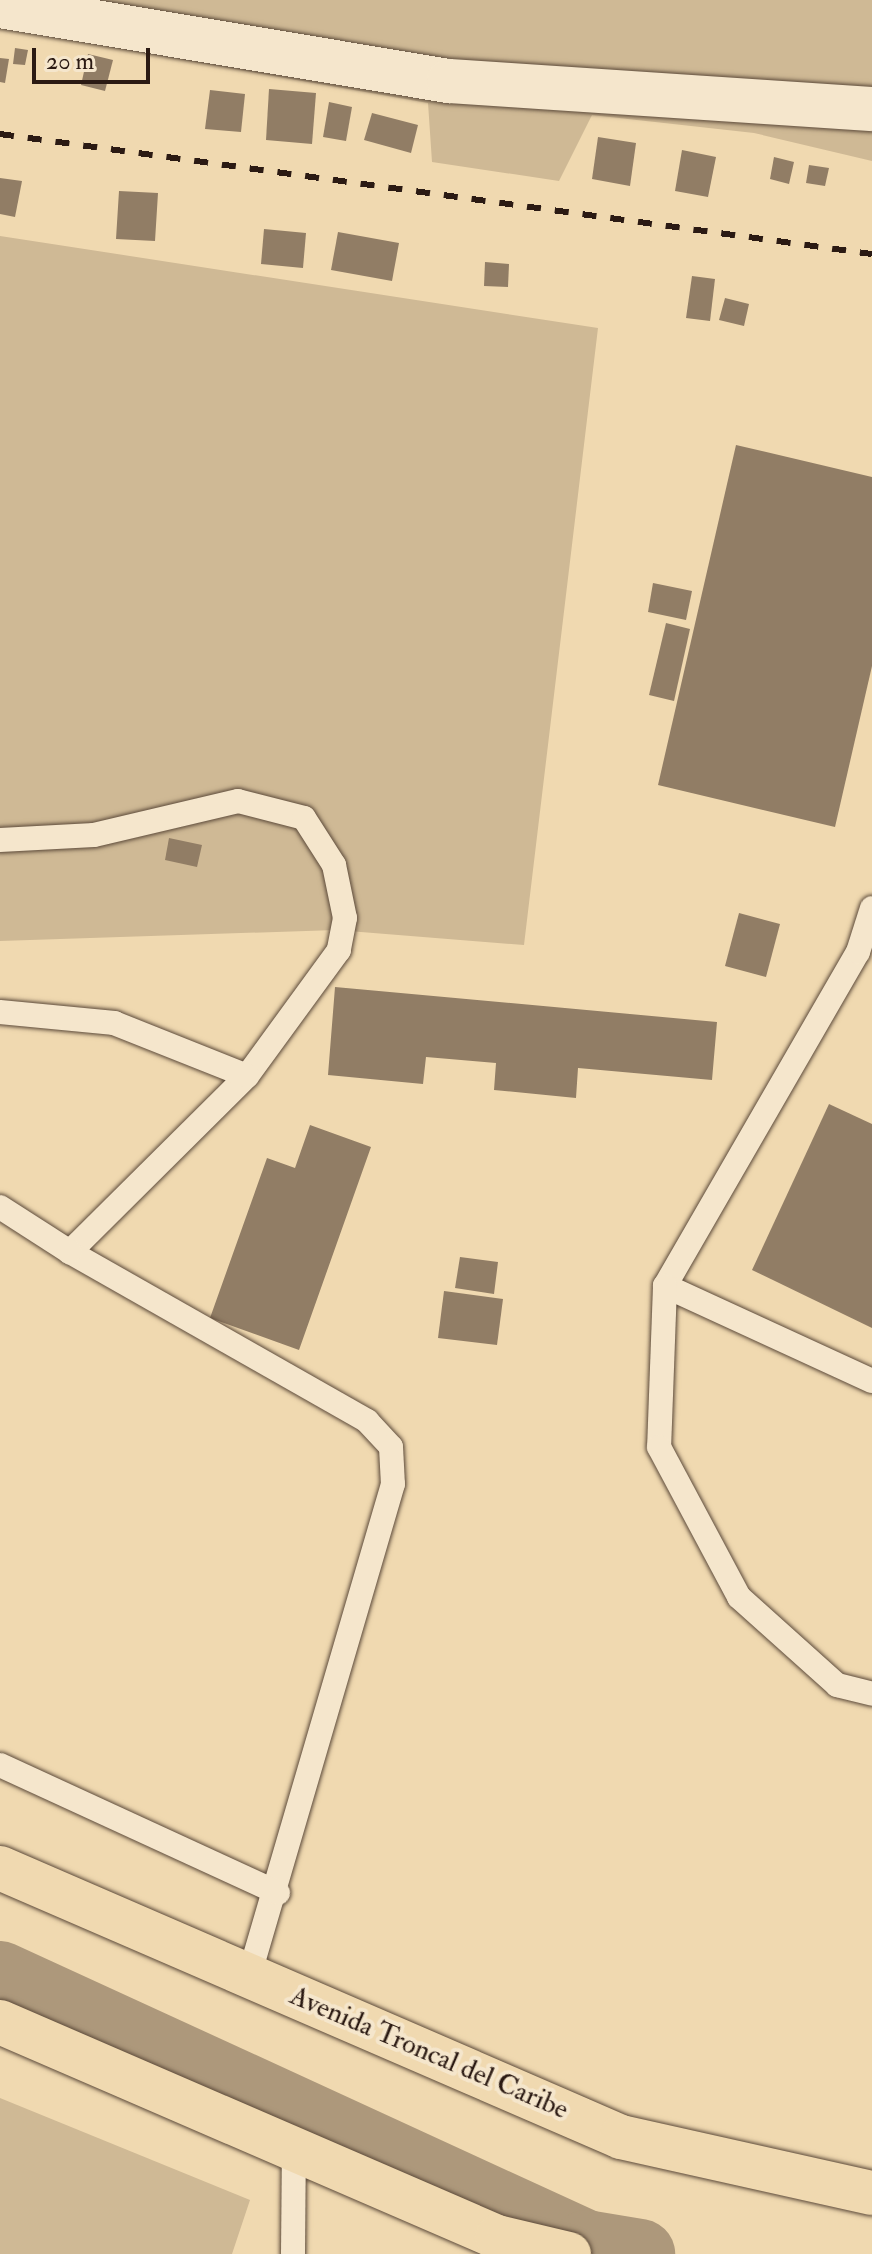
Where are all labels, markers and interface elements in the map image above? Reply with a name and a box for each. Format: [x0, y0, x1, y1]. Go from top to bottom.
scale bar [36, 32, 154, 82]
text: 20 m [46, 46, 94, 77]
street label: Avenida Troncal del Caribe [285, 1979, 573, 2127]

